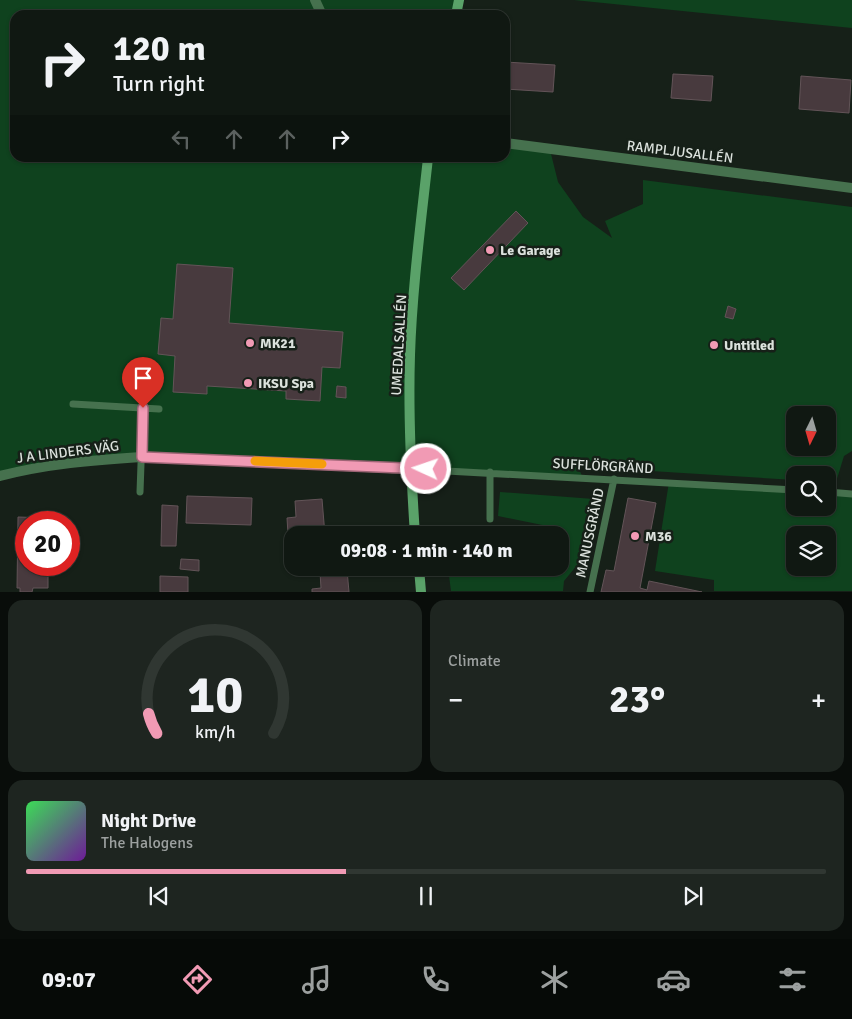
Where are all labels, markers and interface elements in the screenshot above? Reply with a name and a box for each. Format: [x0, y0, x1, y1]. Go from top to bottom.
text: 120 m [113, 27, 206, 70]
icon: right [30, 30, 95, 95]
text: Turn right [113, 70, 205, 97]
icon: left [167, 125, 195, 153]
icon: ahead [220, 125, 248, 153]
icon: ahead [273, 125, 301, 153]
icon: right [326, 125, 354, 153]
street label: RAMPLJUSALLÉN [626, 137, 734, 167]
place label: Le Garage [500, 242, 561, 259]
marker: Le Garage [484, 244, 496, 256]
street label: UMEDALSALLÉN [388, 294, 410, 396]
place label: MK21 [260, 335, 296, 352]
marker: MK21 [244, 337, 256, 349]
place label: Untitled [724, 337, 775, 354]
marker: Untitled [708, 339, 720, 351]
pin [122, 357, 164, 408]
icon: arrive [129, 364, 157, 392]
place label: IKSU Spa [258, 375, 314, 392]
marker: IKSU Spa [242, 377, 254, 389]
north arrow [786, 406, 836, 456]
map controls [786, 406, 836, 576]
street label: J A LINDERS VÄG [16, 437, 120, 467]
position arrow [399, 442, 451, 494]
street label: SUFFLÖRGRÄND [552, 455, 654, 477]
button: search [786, 466, 836, 516]
street label: MANUSGRÄND [572, 487, 608, 579]
speed limit sign: 20 [15, 511, 80, 576]
button: layers [786, 526, 836, 576]
place label: M36 [645, 528, 672, 545]
marker: M36 [629, 530, 641, 542]
text: 09:08 · 1 min · 140 m [340, 539, 513, 563]
text: Climate [448, 651, 501, 671]
text: 10 [187, 663, 243, 727]
text: 23° [609, 676, 665, 723]
text: − [448, 683, 463, 717]
text: + [811, 683, 826, 717]
text: km/h [195, 721, 235, 743]
text: Night Drive [101, 809, 196, 833]
text: The Halogens [101, 833, 193, 853]
icon: previous [145, 882, 173, 910]
icon: pause [412, 882, 440, 910]
icon: next [679, 882, 707, 910]
icon: directions [180, 962, 215, 997]
icon: music [299, 962, 334, 997]
icon: phone [418, 962, 453, 997]
icon: climate [537, 962, 572, 997]
icon: car [656, 962, 691, 997]
icon: filters [775, 962, 810, 997]
text: 09:07 [42, 966, 96, 993]

